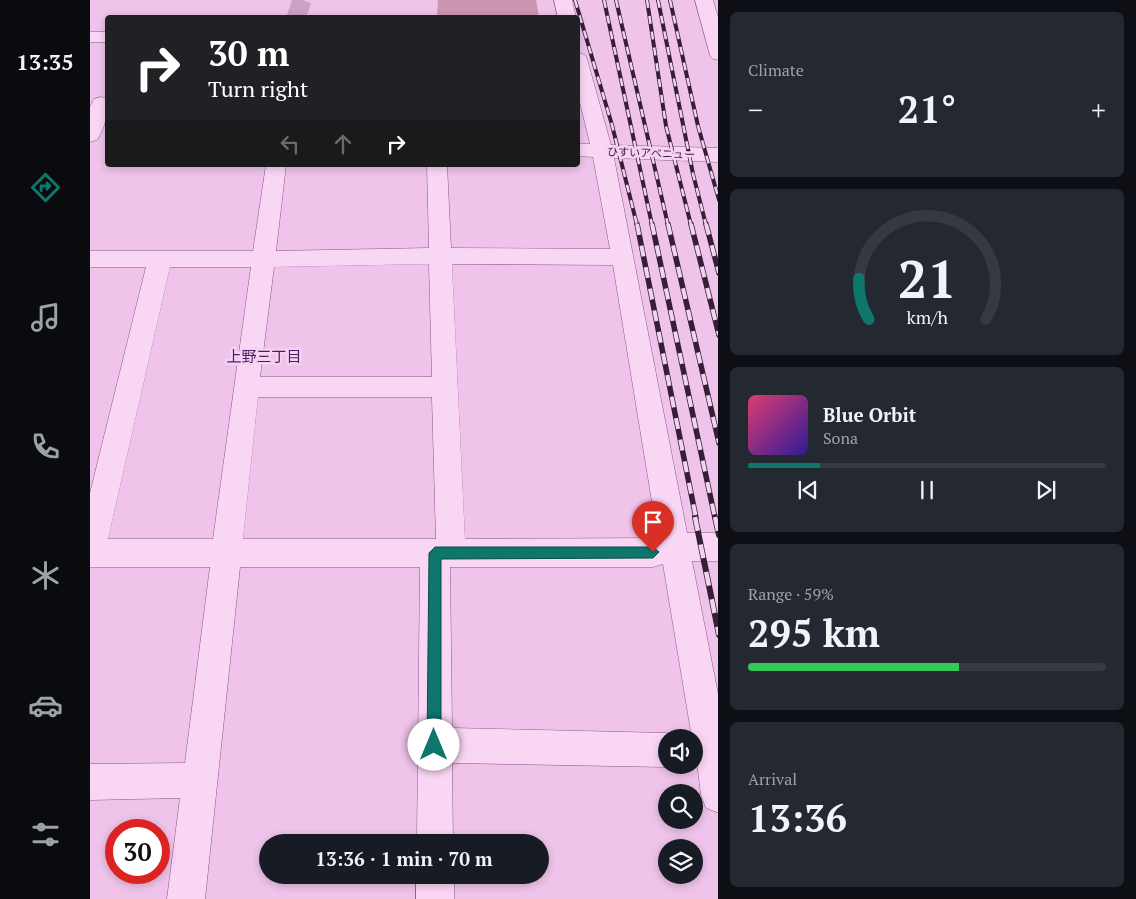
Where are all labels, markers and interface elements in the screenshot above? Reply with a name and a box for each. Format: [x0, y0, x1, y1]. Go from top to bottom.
text: 30 m [208, 30, 289, 76]
icon: right [125, 35, 190, 100]
text: 13:35 [16, 47, 74, 76]
text: Climate [748, 59, 804, 81]
text: Turn right [208, 74, 308, 103]
text: 21° [898, 84, 956, 134]
text: − [748, 91, 763, 128]
text: + [1091, 91, 1106, 128]
icon: left [276, 130, 304, 158]
icon: ahead [329, 130, 357, 158]
icon: right [382, 130, 410, 158]
street label: ひすいアベニュー [607, 144, 695, 162]
icon: directions [28, 170, 63, 205]
text: 21 [898, 244, 956, 313]
icon: music [28, 300, 63, 335]
text: km/h [906, 305, 948, 329]
district label: 上野三丁目 [226, 346, 302, 366]
text: Blue Orbit [823, 402, 916, 427]
text: Sona [823, 427, 858, 449]
icon: phone [28, 429, 63, 464]
icon: previous [794, 476, 822, 504]
icon: pause [913, 476, 941, 504]
icon: next [1032, 476, 1060, 504]
pin [632, 501, 674, 552]
icon: arrive [639, 508, 667, 536]
icon: climate [28, 558, 63, 593]
text: Range · 59% [748, 583, 834, 605]
text: 295 km [748, 608, 880, 658]
icon: car [28, 688, 63, 723]
position arrow [407, 718, 459, 770]
map controls [658, 729, 703, 884]
button: sound [658, 729, 703, 774]
text: Arrival [748, 768, 797, 790]
button: search [658, 784, 703, 829]
text: 13:36 [748, 793, 847, 843]
icon: filters [28, 817, 63, 852]
speed limit sign: 30 [105, 819, 170, 884]
button: layers [658, 839, 703, 884]
text: 13:36 · 1 min · 70 m [315, 846, 493, 871]

